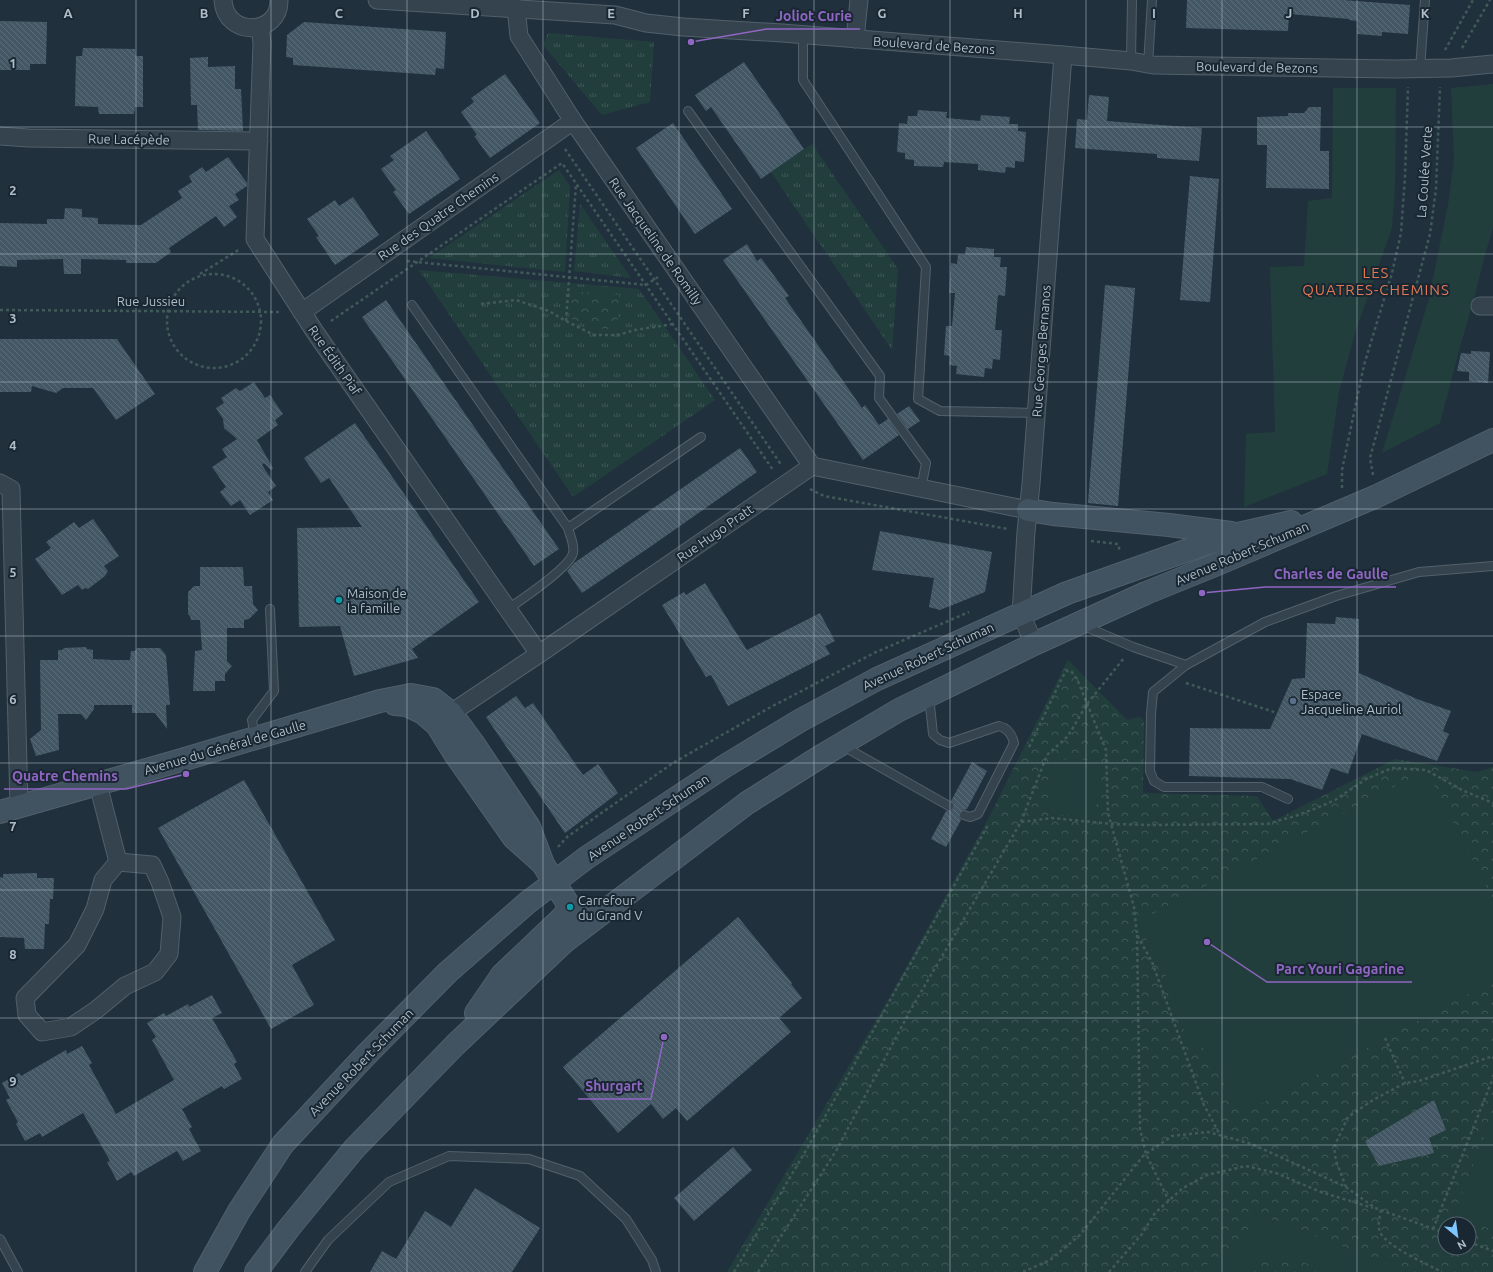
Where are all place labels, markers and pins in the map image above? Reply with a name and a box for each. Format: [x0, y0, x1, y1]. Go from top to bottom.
callout: Joliot Curie [767, 3, 860, 29]
callout: Charles de Gaulle [1265, 561, 1396, 587]
place label: Maison de la famille [347, 586, 407, 615]
marker: Maison de la famille [334, 595, 344, 605]
place label: Espace Jacqueline Auriol [1301, 687, 1402, 716]
marker: Espace Jacqueline Auriol [1288, 696, 1298, 706]
callout: Quatre Chemins [4, 763, 126, 789]
place label: Carrefour du Grand V [578, 893, 643, 922]
marker: Carrefour du Grand V [565, 902, 575, 912]
callout: Parc Youri Gagarine [1267, 956, 1412, 982]
callout: Shurgart [578, 1073, 651, 1099]

